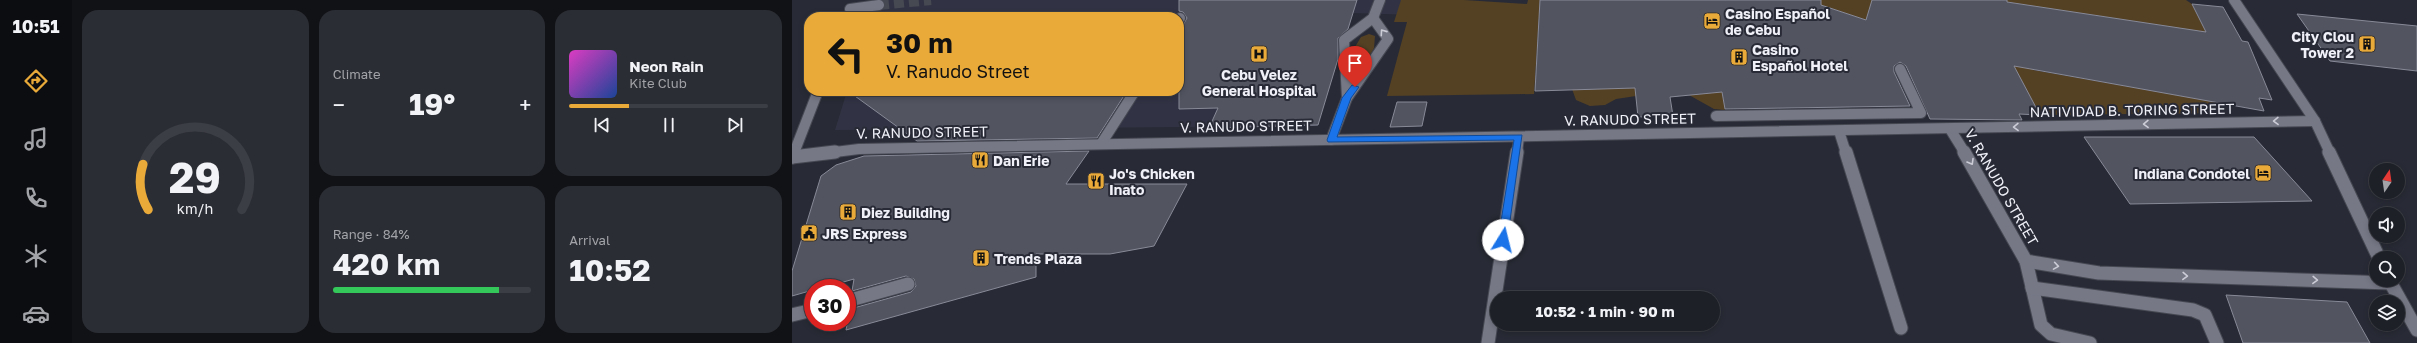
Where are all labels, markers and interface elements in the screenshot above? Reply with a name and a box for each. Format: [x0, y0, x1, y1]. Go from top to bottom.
place label: Casino Español de Cebu [1725, 5, 1830, 38]
hotel icon: Casino Español de Cebu [1702, 11, 1722, 31]
text: 10:51 [13, 15, 59, 37]
text: 30 m [886, 26, 953, 59]
icon: left [820, 28, 872, 80]
place label: City Clou Tower 2 [2291, 28, 2354, 61]
one-way arrow [1380, 29, 1388, 36]
building icon: City Clou Tower 2 [2357, 34, 2377, 54]
place label: Casino Español Hotel [1752, 41, 1848, 74]
hospital icon: Cebu Velez General Hospital [1249, 44, 1269, 64]
pin [1338, 46, 1372, 87]
building icon: Casino Español Hotel [1729, 47, 1749, 67]
icon: arrive [1344, 52, 1366, 74]
text: Neon Rain [629, 57, 704, 75]
text: V. Ranudo Street [886, 60, 1030, 82]
text: Climate [333, 66, 381, 82]
place label: Cebu Velez General Hospital [1202, 66, 1317, 99]
icon: directions [22, 67, 50, 95]
text: Kite Club [629, 75, 687, 91]
text: 19° [409, 86, 455, 122]
text: − [333, 91, 345, 118]
text: + [519, 91, 531, 118]
street label: NATIVIDAD B. TORING STREET [2030, 100, 2235, 120]
street label: V. RANUDO STREET [1564, 109, 1696, 129]
icon: previous [591, 114, 613, 136]
icon: pause [658, 114, 680, 136]
icon: next [724, 114, 746, 136]
street label: V. RANUDO STREET [1180, 116, 1312, 136]
one-way arrow [2273, 117, 2279, 126]
one-way arrow [2143, 120, 2149, 129]
street label: V. RANUDO STREET [856, 122, 988, 142]
one-way arrow [2013, 123, 2019, 132]
icon: music [22, 125, 50, 153]
street label: V. RANUDO STREET [1962, 126, 2042, 249]
restaurant icon: Dan Erie [970, 150, 990, 170]
text: 29 [169, 151, 221, 201]
place label: Dan Erie [993, 152, 1049, 169]
one-way arrow [1966, 158, 1973, 165]
hotel icon: Indiana Condotel [2253, 163, 2273, 183]
north arrow [2369, 163, 2405, 199]
map controls [2369, 163, 2405, 331]
place label: Jo's Chicken Inato [1109, 165, 1195, 198]
place label: Indiana Condotel [2134, 165, 2250, 182]
restaurant icon: Jo's Chicken Inato [1086, 171, 1106, 191]
icon: phone [22, 184, 50, 212]
text: km/h [177, 199, 214, 216]
building icon: Diez Building [838, 202, 858, 222]
place label: Diez Building [861, 204, 950, 221]
button: sound [2369, 207, 2405, 243]
position arrow [1482, 219, 1524, 261]
public building icon: JRS Express [799, 223, 819, 243]
place label: JRS Express [822, 225, 907, 242]
text: Range · 84% [333, 226, 409, 242]
text: Arrival [569, 232, 610, 248]
icon: climate [22, 242, 50, 270]
text: 420 km [333, 246, 440, 282]
building icon: Trends Plaza [971, 248, 991, 268]
place label: Trends Plaza [994, 250, 1082, 267]
button: search [2369, 251, 2405, 287]
text: 10:52 [569, 252, 650, 288]
one-way arrow [2053, 261, 2059, 270]
one-way arrow [2182, 271, 2188, 280]
one-way arrow [2312, 276, 2318, 285]
speed limit sign: 30 [804, 279, 856, 331]
button: layers [2369, 295, 2405, 331]
icon: car [22, 300, 50, 328]
text: 10:52 · 1 min · 90 m [1535, 302, 1675, 320]

